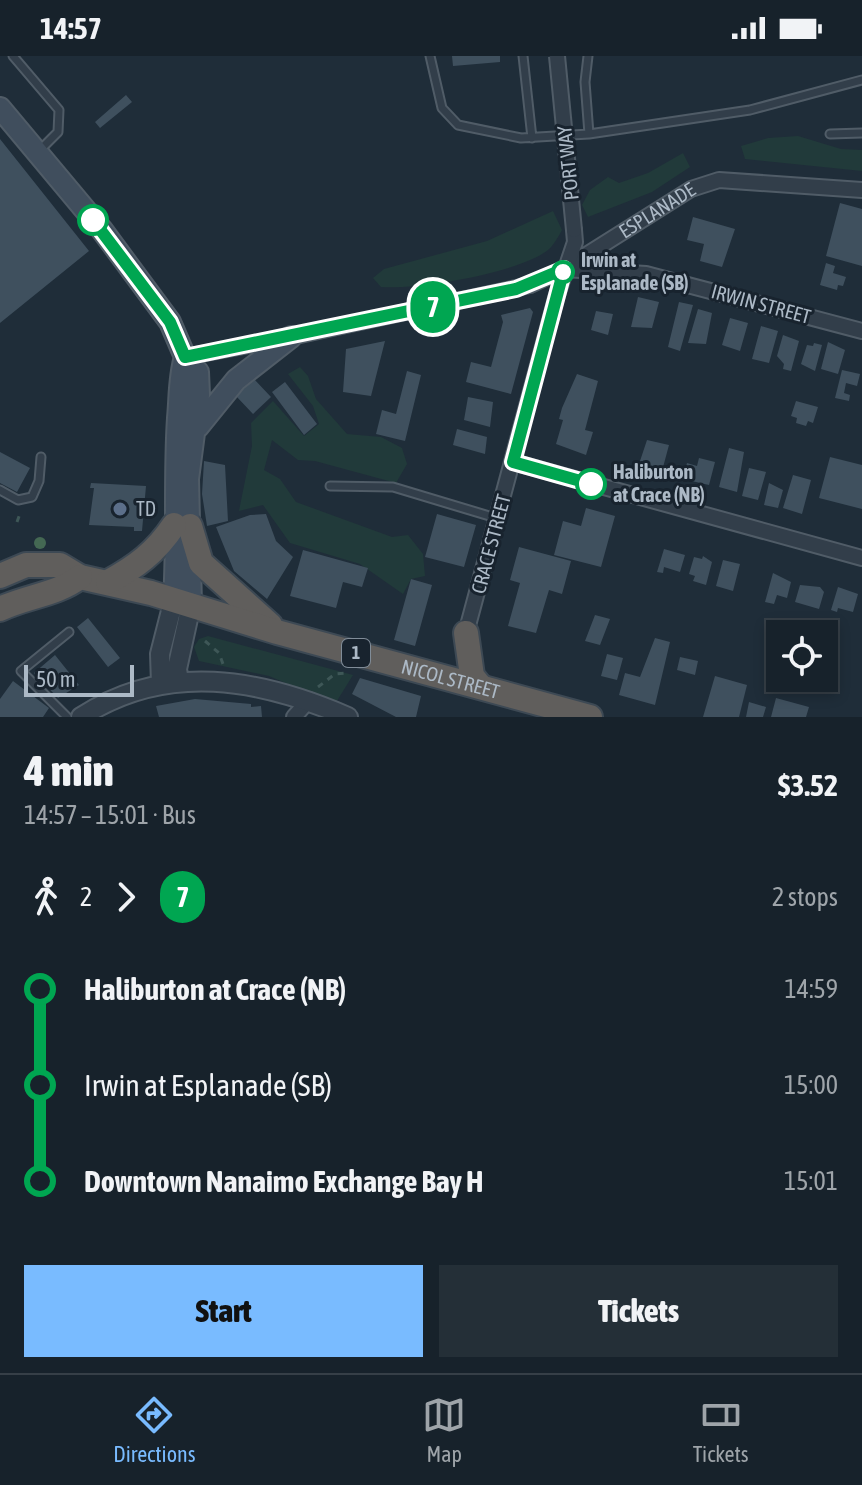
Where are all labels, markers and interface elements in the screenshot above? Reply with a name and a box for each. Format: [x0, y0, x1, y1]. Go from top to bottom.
text: 14:57 [40, 11, 102, 45]
street label: PORT WAY [552, 125, 583, 201]
street label: ESPLANADE [614, 177, 700, 243]
unlabelled marker [78, 205, 108, 235]
place label: Irwin at Esplanade (SB) [581, 248, 688, 294]
marker: Irwin at Esplanade (SB) [552, 261, 574, 283]
street label: IRWIN STREET [709, 279, 814, 328]
line badge: 7 [407, 281, 459, 333]
text: 7 [426, 291, 440, 323]
place label: Haliburton at Crace (NB) [613, 460, 705, 506]
marker: Haliburton at Crace (NB) [576, 469, 606, 499]
street label: CRACE STREET [466, 491, 515, 596]
place label: TD [136, 497, 156, 520]
marker: TD [111, 500, 129, 518]
map controls [766, 620, 838, 692]
button: locate [766, 620, 838, 692]
road number: 1 [342, 639, 370, 667]
street label: NICOL STREET [399, 654, 502, 703]
scale bar [24, 661, 134, 697]
text: 50 m [36, 666, 76, 692]
text: 4 min [24, 745, 114, 795]
text: $3.52 [778, 768, 838, 802]
text: 14:57 – 15:01 · Bus [24, 800, 196, 830]
icon: walk [24, 875, 68, 919]
icon: forward [104, 875, 148, 919]
text: 7 [176, 881, 189, 913]
text: 2 [80, 882, 92, 912]
text: 2 stops [772, 882, 838, 912]
text: Haliburton at Crace (NB) [84, 972, 346, 1006]
text: 14:59 [784, 974, 838, 1004]
text: Irwin at Esplanade (SB) [84, 1068, 332, 1102]
text: 15:00 [784, 1070, 838, 1100]
text: Downtown Nanaimo Exchange Bay H [84, 1164, 483, 1198]
text: 15:01 [784, 1166, 838, 1196]
button: Start [24, 1265, 423, 1357]
button: Tickets [439, 1265, 838, 1357]
tab: Directions [113, 1393, 195, 1467]
tab: Map [422, 1393, 466, 1467]
tab: Tickets [693, 1393, 749, 1467]

